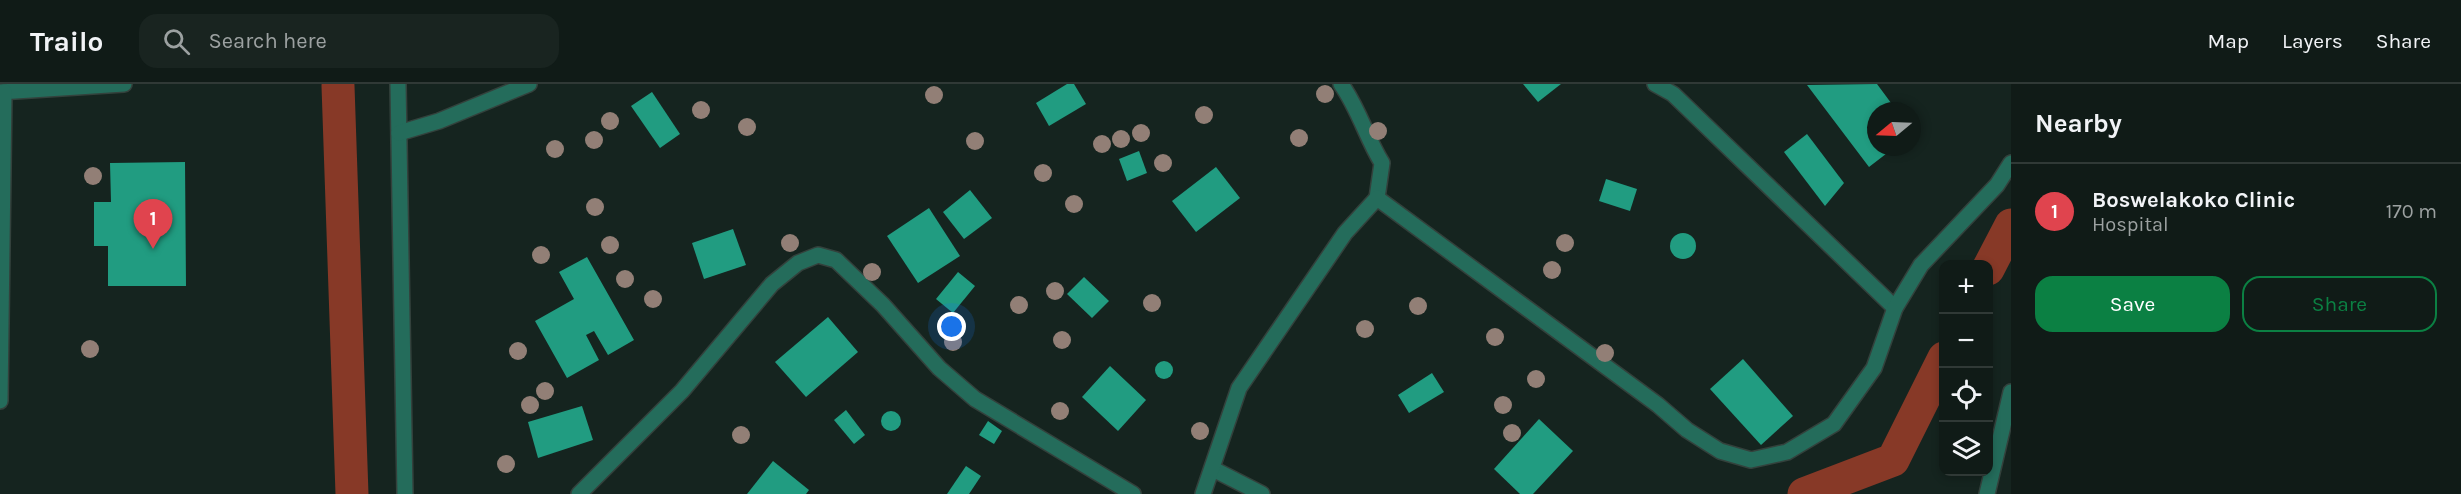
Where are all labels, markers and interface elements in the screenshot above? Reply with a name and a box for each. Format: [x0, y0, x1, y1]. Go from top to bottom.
search box [139, 14, 559, 68]
text: Trailo [30, 25, 103, 58]
icon: search [160, 25, 193, 58]
text: Search here [208, 28, 327, 54]
text: Map [2207, 29, 2249, 53]
text: Layers [2282, 29, 2343, 53]
text: Share [2376, 29, 2431, 53]
north arrow [1867, 102, 1921, 156]
text: Nearby [2035, 108, 2122, 139]
text: Boswelakoko Clinic [2092, 187, 2295, 213]
pin: 1 [134, 200, 172, 249]
text: 1 [2051, 200, 2058, 223]
text: 170 m [2386, 200, 2437, 223]
text: Hospital [2092, 213, 2169, 236]
map controls [1939, 260, 1993, 476]
button: + [1939, 260, 1993, 314]
button: Save [2035, 276, 2230, 332]
button: Share [2242, 276, 2437, 332]
your location [937, 312, 966, 341]
button: − [1939, 314, 1993, 368]
button: locate [1939, 368, 1993, 422]
button: layers [1939, 422, 1993, 476]

